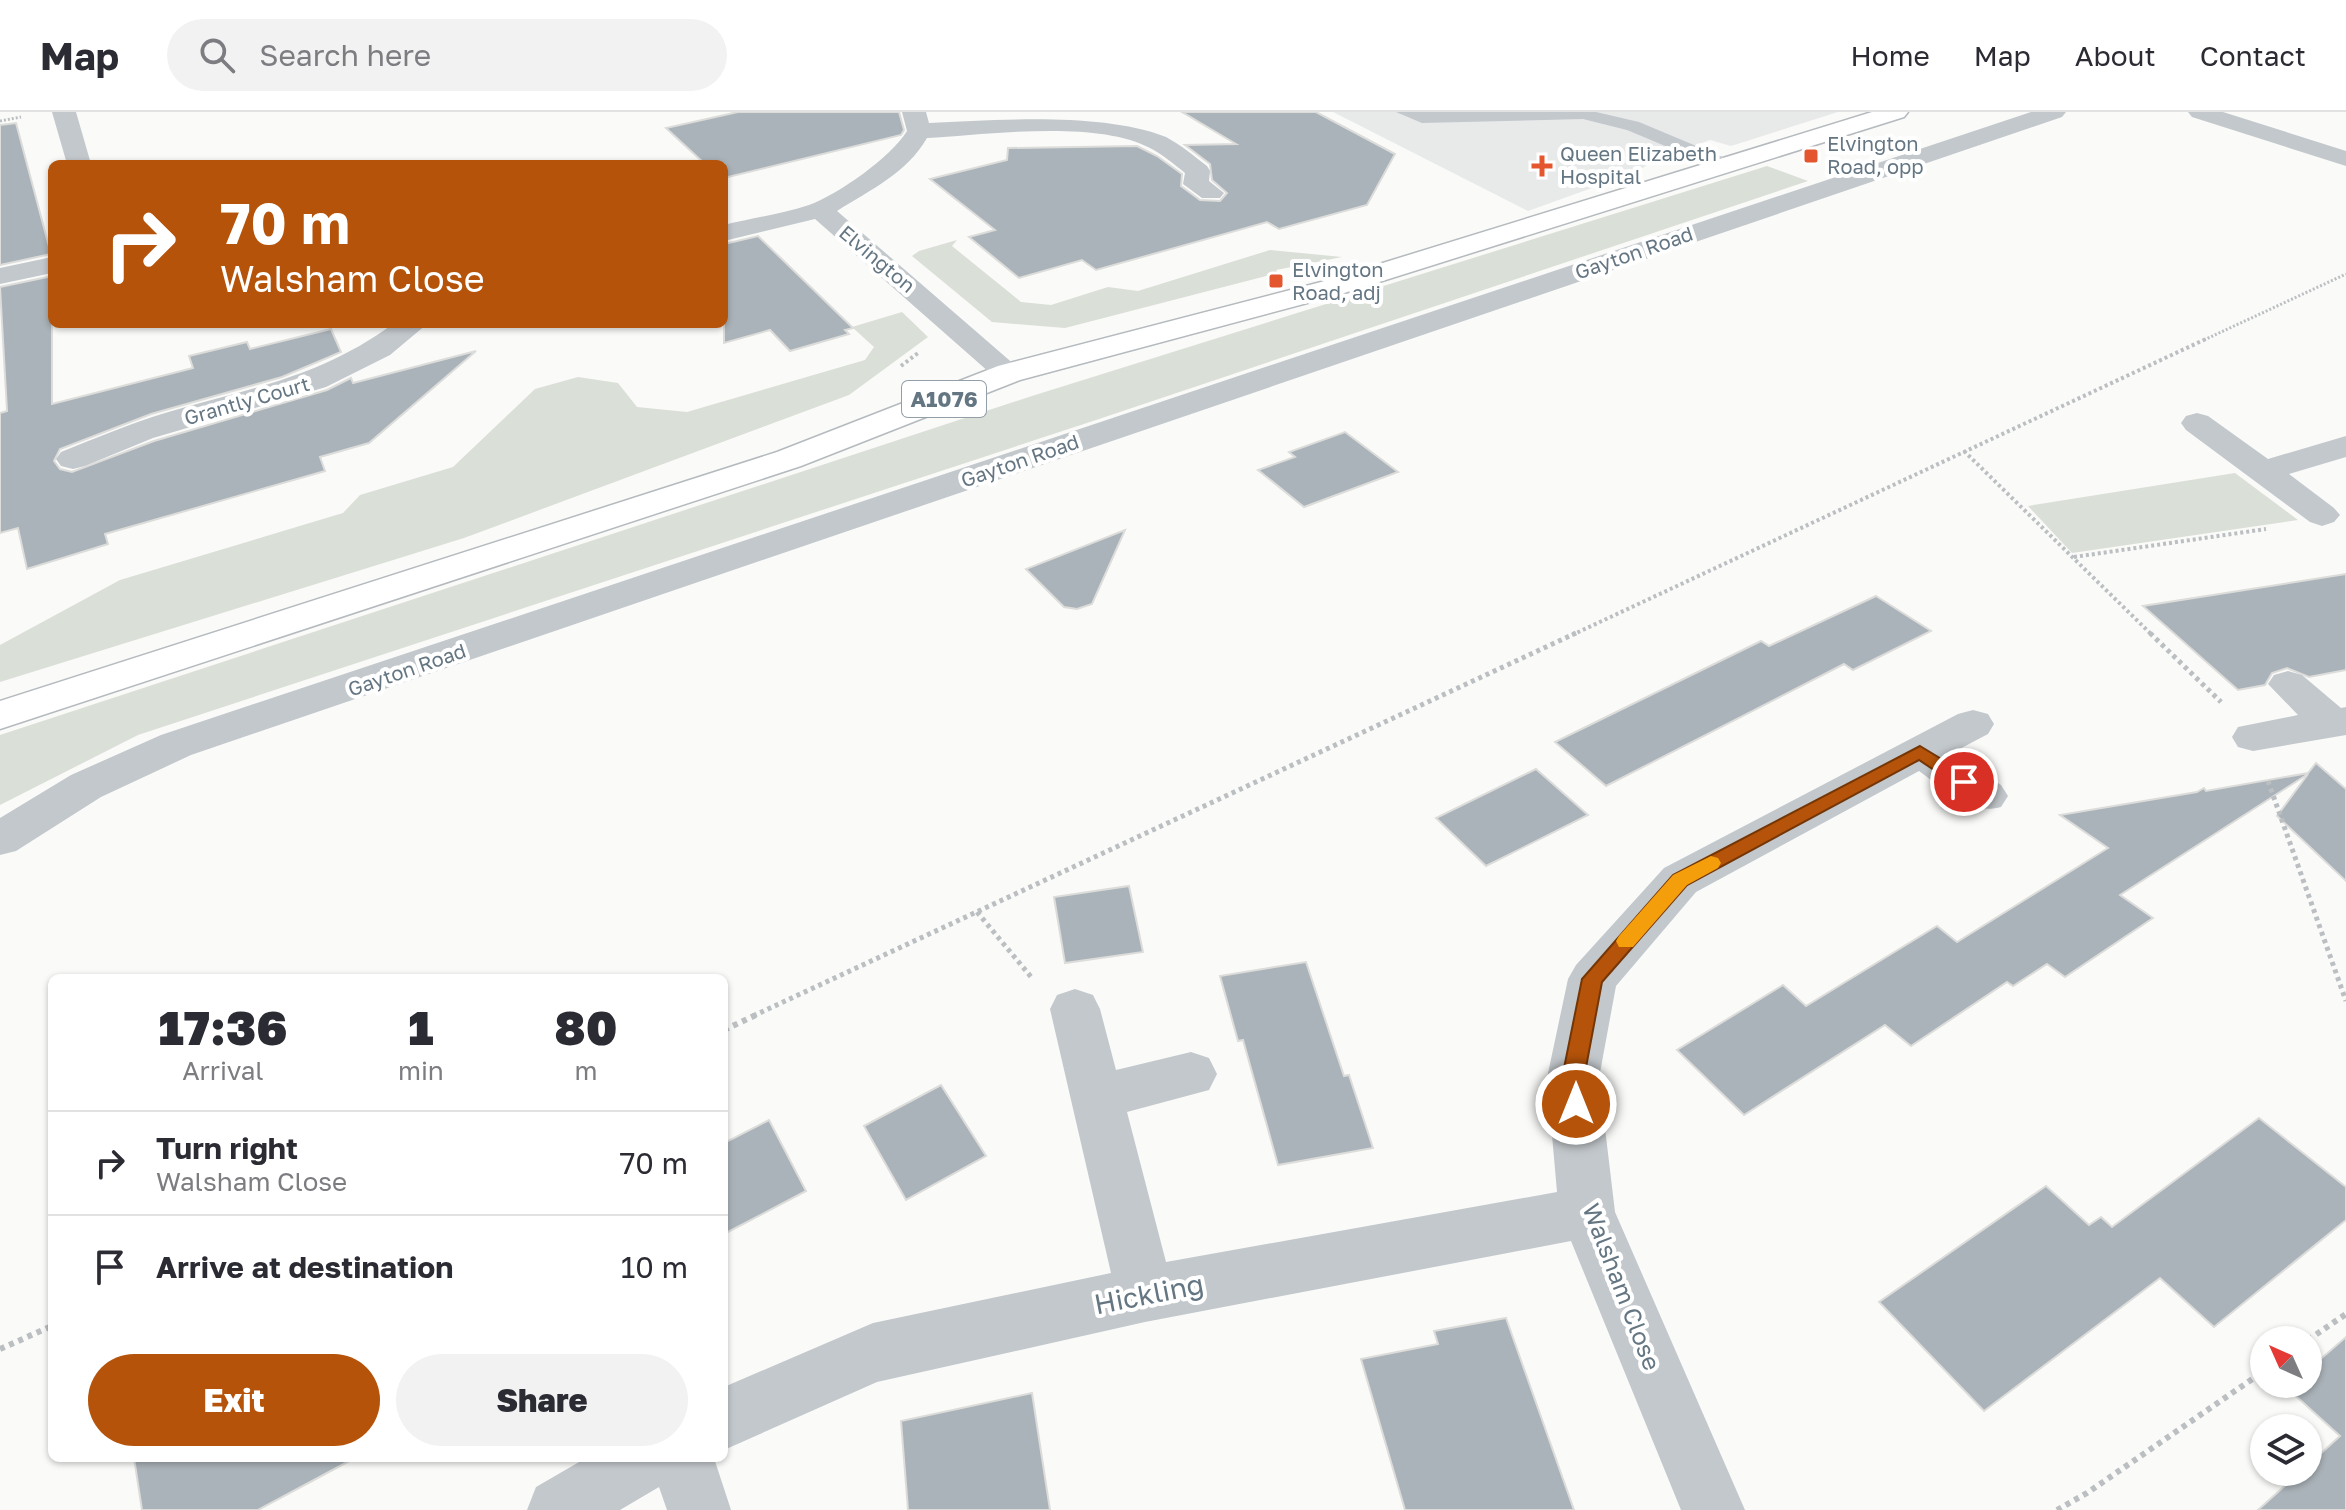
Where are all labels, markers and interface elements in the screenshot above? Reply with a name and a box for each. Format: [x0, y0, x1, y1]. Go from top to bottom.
search box [167, 19, 727, 91]
text: Map [40, 33, 119, 78]
icon: search [195, 33, 239, 77]
text: Search here [259, 37, 431, 73]
text: Home [1851, 39, 1930, 72]
text: Map [1974, 39, 2031, 72]
text: About [2075, 39, 2156, 72]
text: Contact [2200, 39, 2306, 72]
place label: Elvington Road, opp [1827, 131, 1924, 178]
place label: Queen Elizabeth Hospital [1560, 141, 1717, 188]
marker: Elvington Road, opp [1802, 147, 1820, 165]
marker: Queen Elizabeth Hospital [1531, 155, 1553, 177]
text: 70 m [220, 189, 350, 256]
icon: right [88, 192, 192, 296]
street label: Elvington [835, 220, 920, 297]
street label: Gayton Road [1572, 221, 1696, 283]
text: Walsham Close [220, 257, 485, 300]
place label: Elvington Road, adj [1292, 257, 1384, 304]
marker: Elvington Road, adj [1267, 272, 1285, 290]
street label: Grantly Court [181, 371, 312, 429]
road number: A1076 [902, 381, 986, 417]
street label: Gayton Road [958, 429, 1082, 491]
street label: Gayton Road [345, 638, 469, 700]
pin [1930, 748, 1998, 816]
icon: arrive [1942, 760, 1986, 804]
text: 17:36 [159, 998, 287, 1056]
text: 1 [408, 998, 434, 1056]
text: 80 [554, 998, 617, 1056]
text: Arrival [182, 1055, 264, 1086]
text: min [398, 1055, 444, 1086]
text: m [574, 1055, 597, 1086]
position arrow [1534, 1062, 1618, 1146]
text: Turn right [156, 1130, 298, 1166]
icon: right [88, 1141, 132, 1185]
text: 70 m [619, 1145, 688, 1181]
text: Walsham Close [156, 1166, 347, 1197]
street label: Walsham Close [1577, 1199, 1668, 1374]
icon: arrive [88, 1245, 132, 1289]
text: Arrive at destination [156, 1249, 453, 1285]
text: 10 m [621, 1249, 688, 1285]
street label: Hickling [1091, 1267, 1206, 1320]
north arrow [2250, 1326, 2322, 1398]
map controls [2250, 1326, 2322, 1486]
button: Exit [88, 1354, 380, 1446]
button: Share [396, 1354, 688, 1446]
button: layers [2250, 1414, 2322, 1486]

